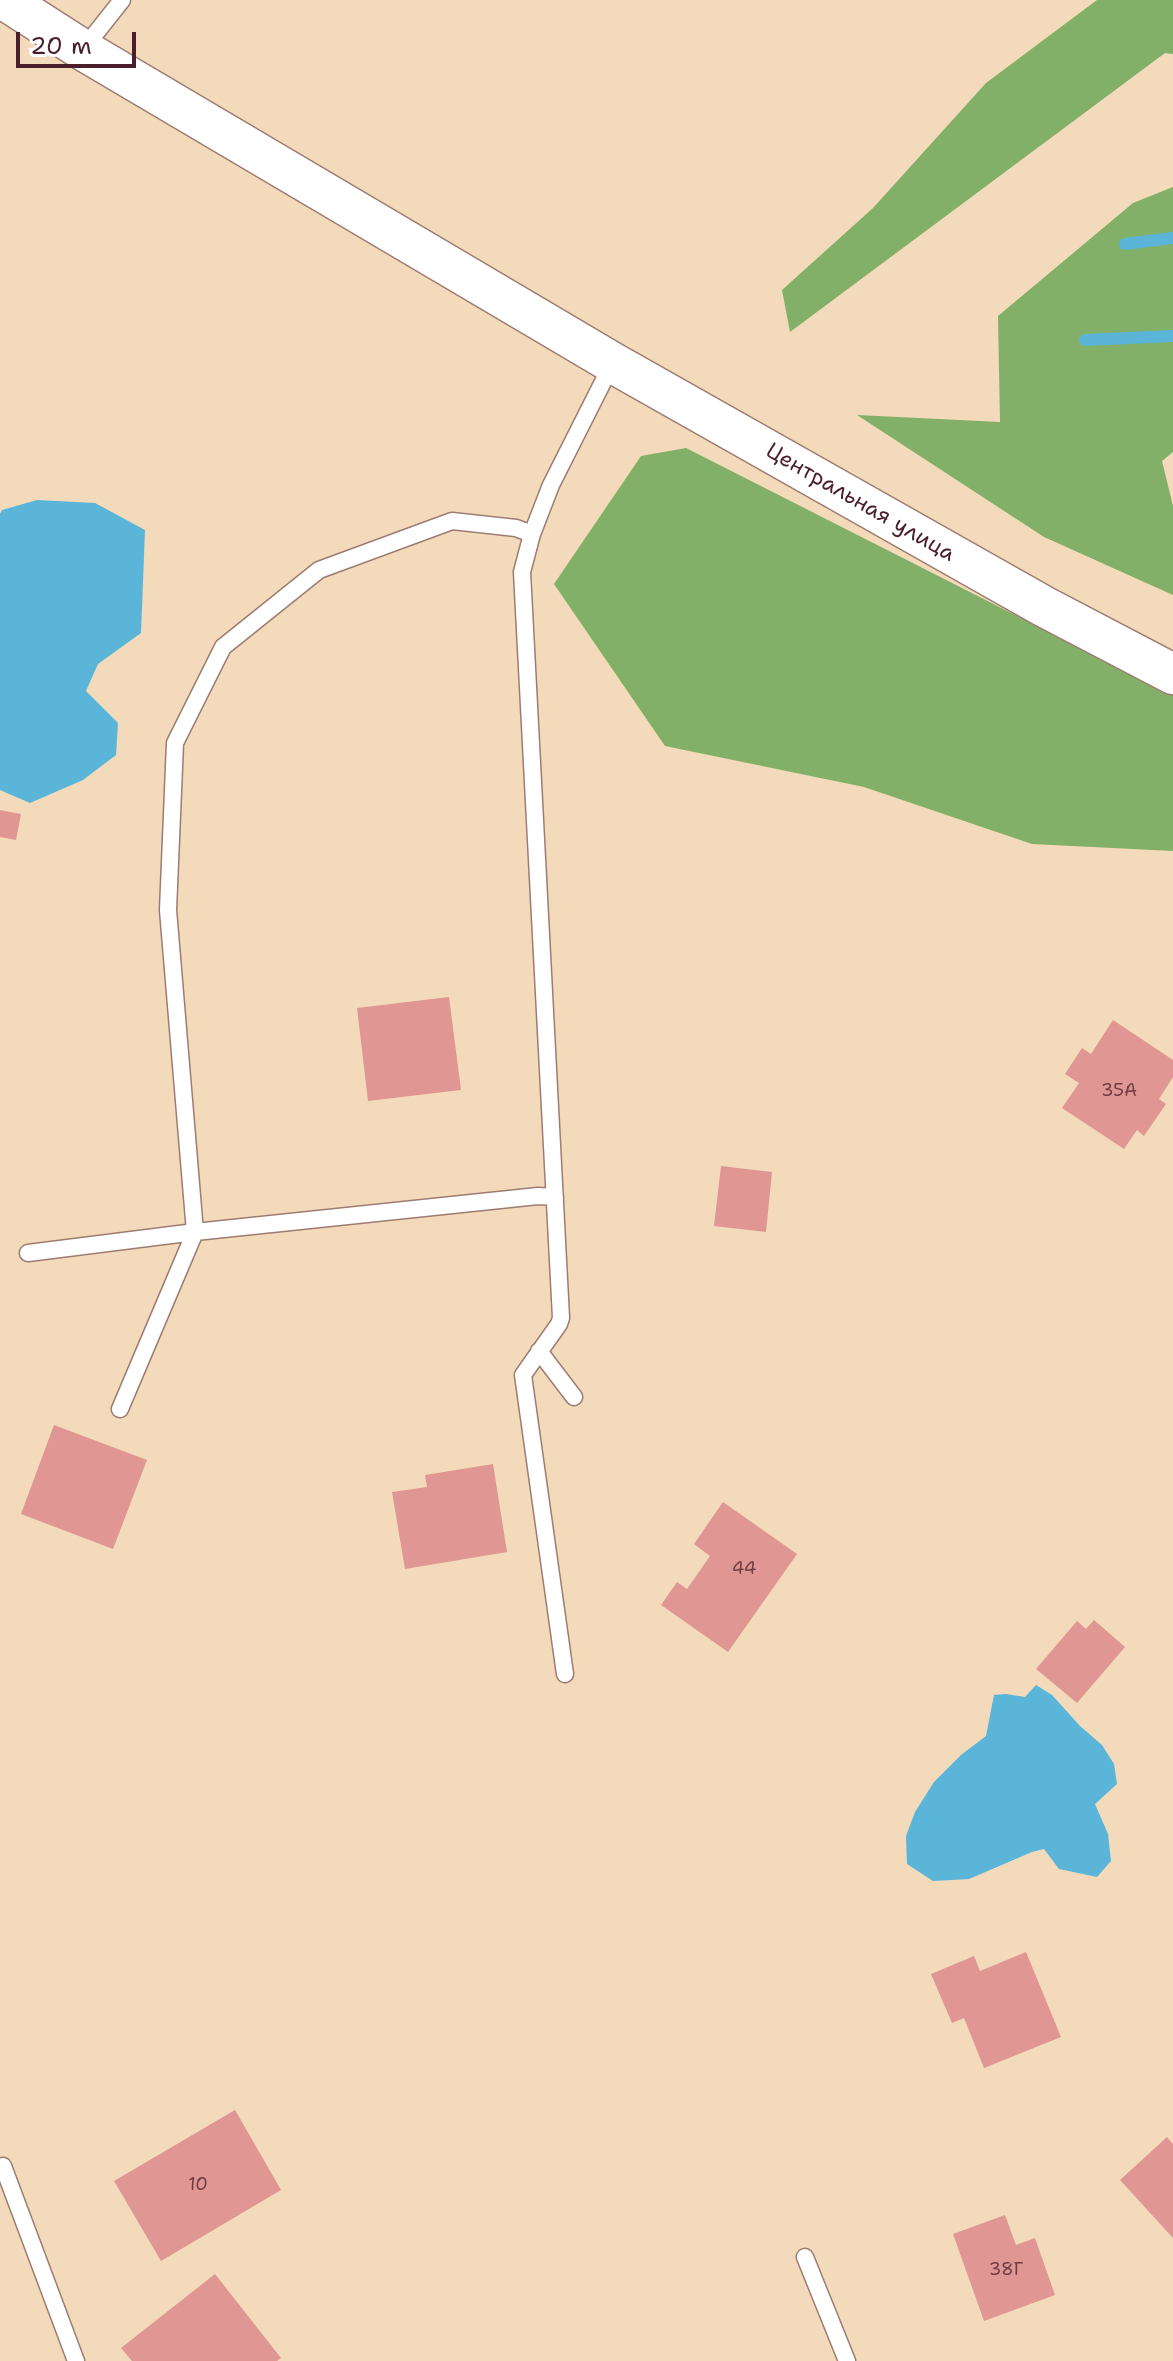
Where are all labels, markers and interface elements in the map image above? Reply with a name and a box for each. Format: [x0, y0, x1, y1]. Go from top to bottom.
scale bar [20, 16, 140, 66]
text: 20 m [30, 30, 92, 62]
street label: Центральная улица [761, 438, 959, 568]
house number: 35А [1101, 1080, 1137, 1102]
house number: 44 [732, 1558, 756, 1580]
house number: 10 [188, 2174, 208, 2196]
house number: 38Г [989, 2259, 1023, 2281]

